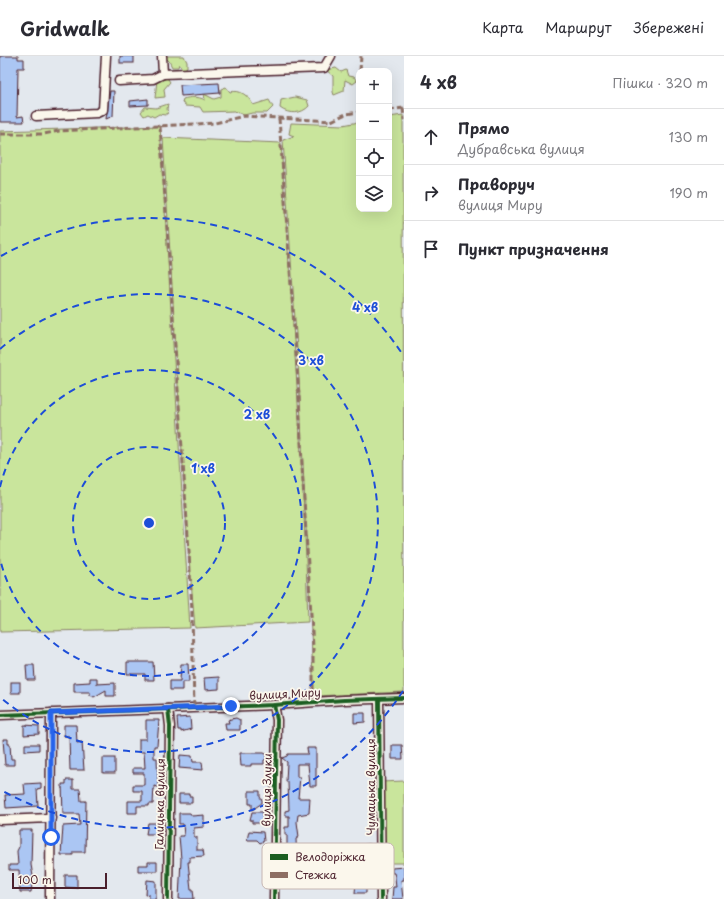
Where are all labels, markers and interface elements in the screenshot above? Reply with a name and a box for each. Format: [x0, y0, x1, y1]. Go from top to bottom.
text: Gridwalk [20, 14, 110, 42]
text: Карта [482, 17, 523, 38]
text: Маршрут [545, 17, 612, 38]
text: Збережені [634, 17, 704, 38]
map controls [356, 68, 392, 212]
button: + [356, 68, 392, 104]
text: 4 хв [420, 69, 457, 95]
text: Пішки · 320 m [612, 73, 708, 92]
button: − [356, 104, 392, 140]
text: Прямо [458, 116, 509, 139]
icon: ahead [420, 126, 442, 148]
text: 130 m [669, 127, 708, 146]
text: Дубравська вулиця [458, 139, 585, 158]
button: locate [356, 140, 392, 176]
text: Праворуч [458, 172, 535, 195]
button: layers [356, 176, 392, 212]
icon: right [420, 182, 442, 204]
text: 190 m [669, 183, 708, 202]
text: вулиця Миру [458, 195, 543, 214]
text: Пункт призначення [458, 237, 609, 260]
icon: arrive [420, 238, 442, 260]
text: 4 хв [352, 298, 378, 316]
text: 3 хв [298, 351, 324, 369]
text: 2 хв [244, 405, 270, 423]
text: 1 хв [191, 459, 215, 477]
centre of rings [142, 516, 156, 530]
street label: вулиця Миру [249, 683, 321, 704]
route end [222, 697, 240, 715]
street label: Чумацька вулиця [362, 738, 379, 836]
street label: вулиця Злуки [257, 753, 276, 827]
street label: Галицька вулиця [150, 758, 169, 850]
route start [42, 828, 60, 846]
legend [262, 843, 394, 889]
text: Велодоріжка [295, 848, 365, 865]
text: Стежка [295, 866, 337, 883]
scale bar [12, 871, 107, 890]
text: 100 m [18, 871, 52, 888]

